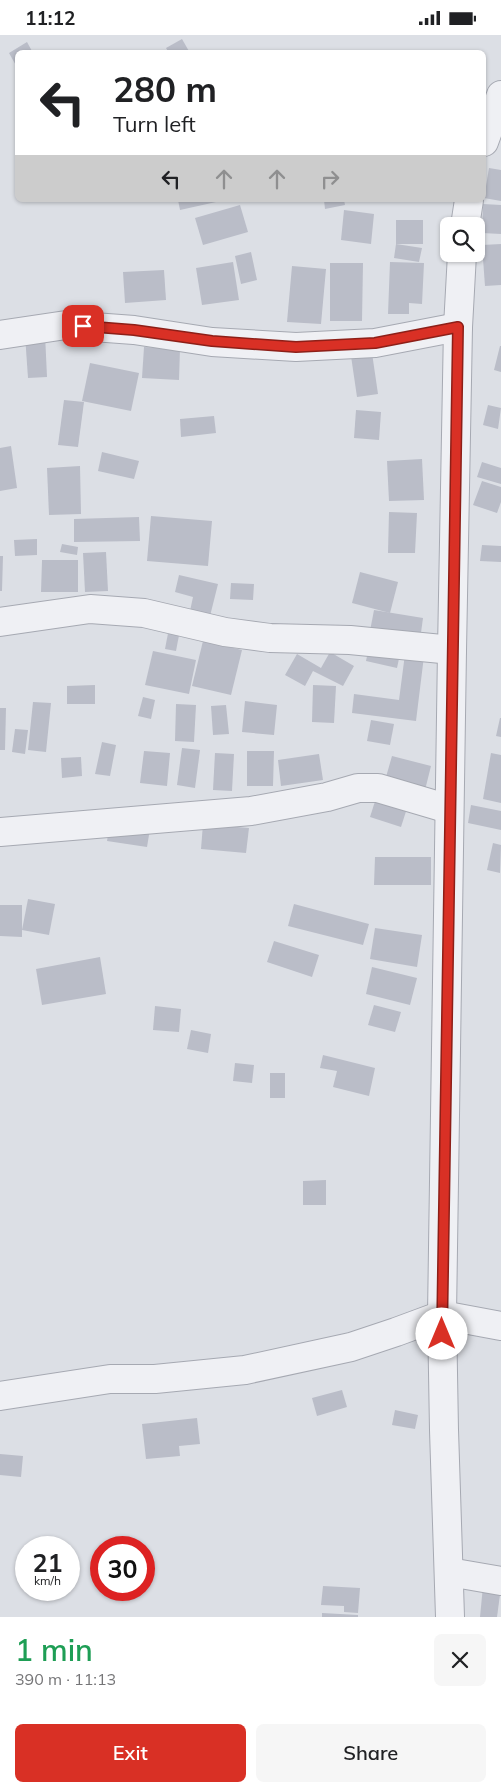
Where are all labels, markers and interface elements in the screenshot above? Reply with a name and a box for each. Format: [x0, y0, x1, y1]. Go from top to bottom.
text: 11:12 [25, 6, 75, 30]
text: 280 m [113, 67, 217, 111]
icon: left [30, 70, 95, 135]
text: Turn left [113, 110, 196, 138]
icon: left [157, 165, 185, 193]
icon: ahead [210, 165, 238, 193]
icon: ahead [263, 165, 291, 193]
icon: right [316, 165, 344, 193]
map controls [440, 217, 485, 262]
button: search [440, 217, 485, 262]
pin [62, 305, 104, 347]
icon: arrive [69, 312, 97, 340]
position arrow [415, 1307, 467, 1359]
speed limit sign: 30 [90, 1536, 155, 1601]
text: 21 [32, 1547, 63, 1578]
text: km/h [34, 1573, 61, 1588]
text: 1 min [15, 1631, 93, 1669]
button: close [434, 1634, 486, 1686]
text: 390 m · 11:13 [15, 1669, 116, 1689]
button: Exit [15, 1724, 246, 1782]
button: Share [256, 1724, 486, 1782]

